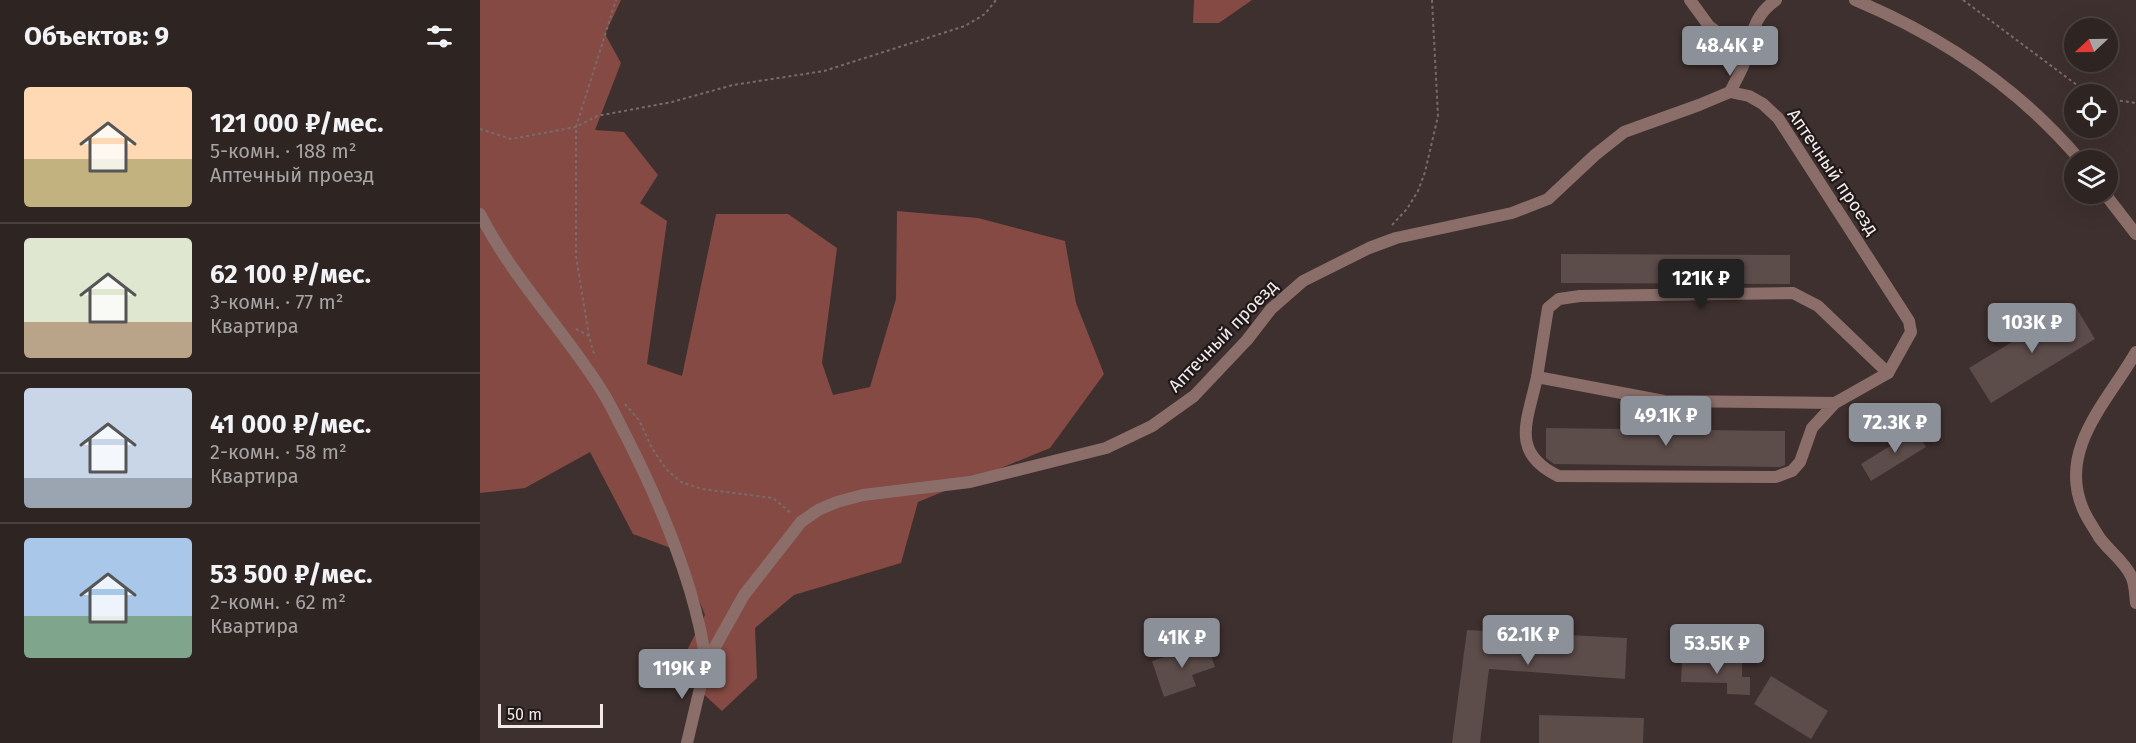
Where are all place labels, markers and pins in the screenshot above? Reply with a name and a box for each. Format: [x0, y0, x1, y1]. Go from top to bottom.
pin: 48.4K ₽ [1675, 26, 1785, 77]
pin: 121K ₽ [1652, 259, 1750, 310]
pin: 103K ₽ [1983, 303, 2081, 354]
pin: 49.1K ₽ [1611, 396, 1721, 447]
pin: 72.3K ₽ [1840, 403, 1950, 454]
pin: 62.1K ₽ [1473, 615, 1583, 666]
pin: 41K ₽ [1140, 618, 1224, 669]
pin: 53.5K ₽ [1662, 624, 1772, 675]
pin: 119K ₽ [633, 649, 731, 700]

